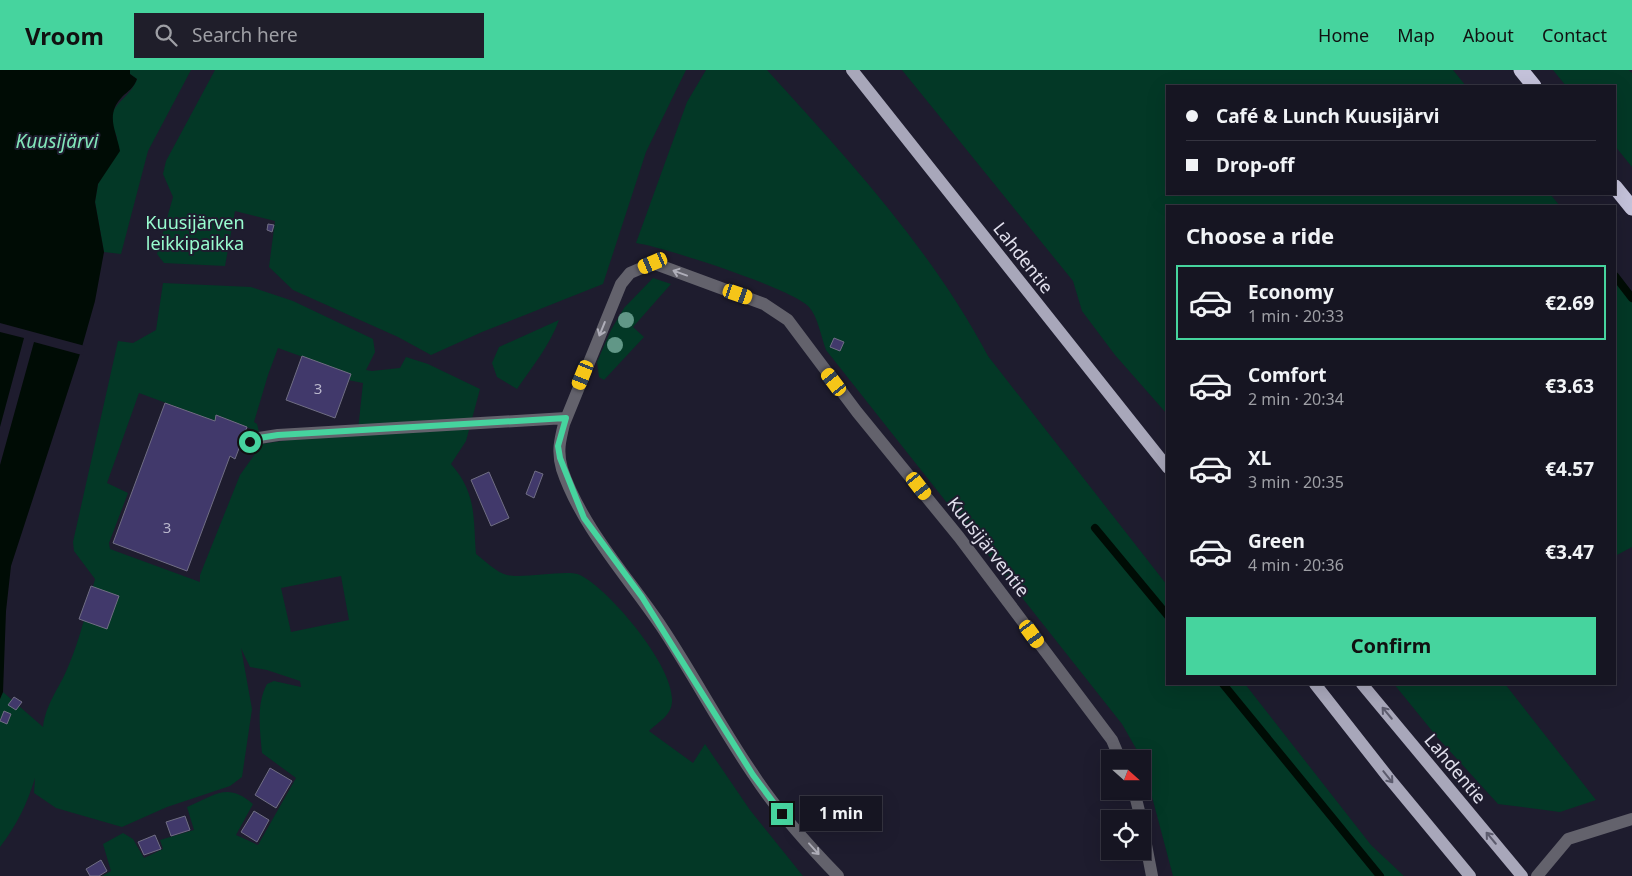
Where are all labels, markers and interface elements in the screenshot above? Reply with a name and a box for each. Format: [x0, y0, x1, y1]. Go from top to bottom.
search box [134, 13, 484, 58]
text: Vroom [25, 19, 104, 52]
icon: search [152, 21, 180, 49]
text: Search here [192, 22, 298, 48]
text: Home [1318, 23, 1369, 47]
text: Map [1397, 23, 1435, 47]
text: About [1463, 23, 1514, 47]
text: Contact [1542, 23, 1607, 47]
text: Café & Lunch Kuusijärvi [1216, 103, 1439, 129]
water label: Kuusijärvi [16, 128, 100, 154]
text: Drop-off [1216, 152, 1295, 178]
park label: Kuusijärven leikkipaikka [145, 210, 245, 255]
street label: Lahdentie [988, 217, 1059, 298]
text: Choose a ride [1186, 220, 1334, 250]
car [636, 250, 669, 276]
one-way arrow [672, 268, 688, 277]
text: Economy [1248, 279, 1334, 305]
icon: car [1188, 280, 1233, 325]
car [721, 282, 754, 306]
text: €2.69 [1545, 290, 1594, 316]
text: 1 min · 20:33 [1248, 305, 1344, 327]
one-way arrow [597, 320, 606, 336]
car [570, 358, 595, 392]
text: Comfort [1248, 362, 1327, 388]
icon: car [1188, 363, 1233, 408]
car [818, 366, 849, 398]
text: €3.63 [1545, 373, 1594, 399]
house number: 3 [314, 378, 322, 398]
text: 2 min · 20:34 [1248, 388, 1344, 410]
route start [239, 431, 261, 453]
text: XL [1248, 445, 1271, 471]
icon: car [1188, 446, 1233, 491]
text: €4.57 [1545, 456, 1594, 482]
car [903, 470, 934, 502]
text: 3 min · 20:35 [1248, 471, 1344, 493]
street label: Kuusijärventie [942, 492, 1035, 601]
house number: 3 [163, 517, 171, 537]
text: Green [1248, 528, 1305, 554]
icon: car [1188, 529, 1233, 574]
text: €3.47 [1545, 539, 1594, 565]
text: 4 min · 20:36 [1248, 554, 1344, 576]
car [1017, 617, 1046, 651]
button: Confirm [1186, 617, 1596, 675]
one-way arrow [1381, 707, 1392, 720]
street label: Lahdentie [1419, 728, 1492, 808]
north arrow [1101, 750, 1151, 800]
map controls [1101, 750, 1151, 860]
one-way arrow [1383, 770, 1394, 783]
callout: 1 min [800, 796, 882, 832]
text: 1 min [819, 802, 863, 824]
route end [771, 803, 793, 825]
button: locate [1101, 810, 1151, 860]
one-way arrow [1485, 832, 1496, 845]
one-way arrow [808, 843, 820, 856]

